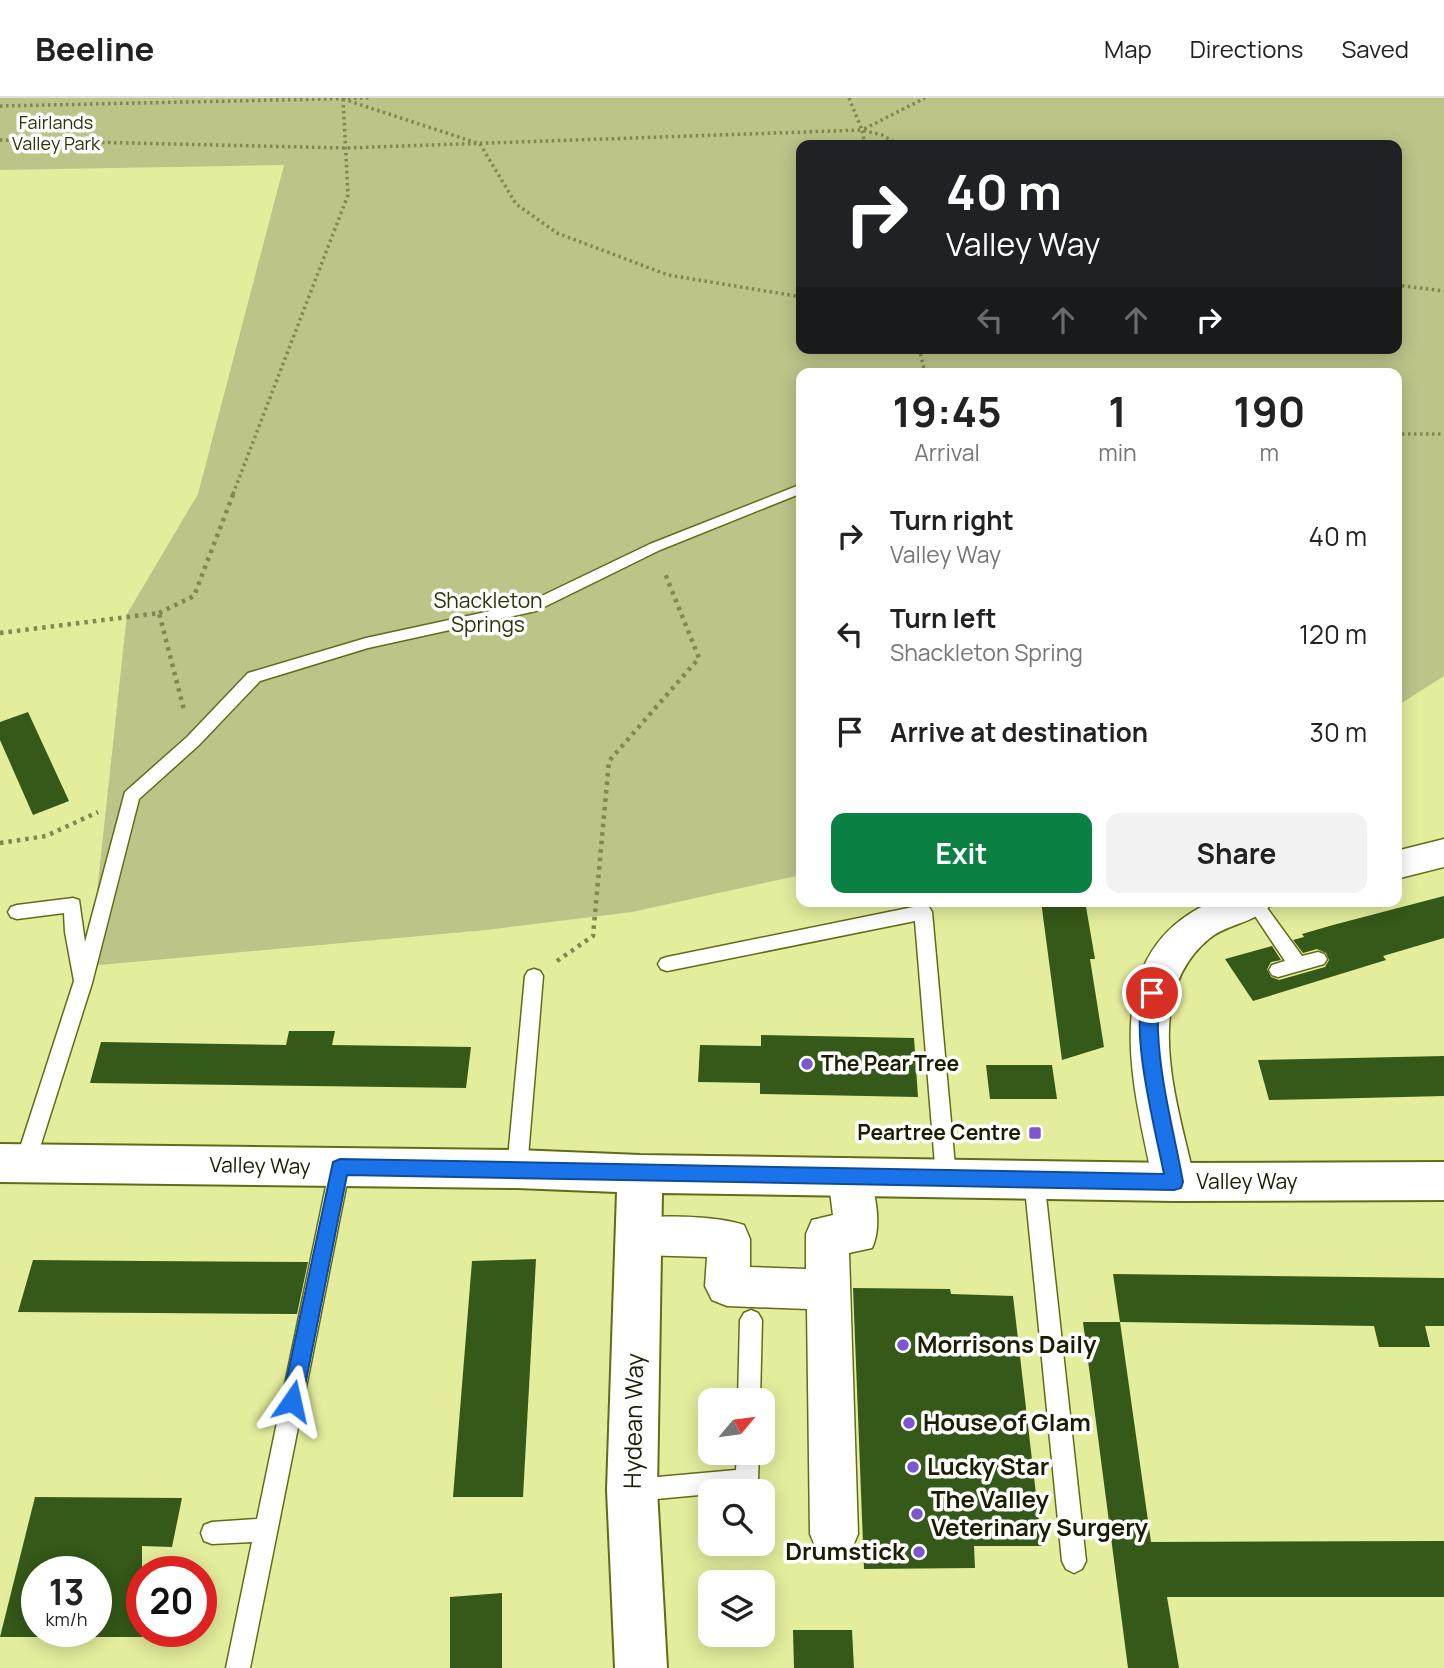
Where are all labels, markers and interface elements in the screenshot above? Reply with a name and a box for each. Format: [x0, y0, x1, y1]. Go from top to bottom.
text: Beeline [35, 26, 154, 71]
text: Map [1104, 32, 1152, 65]
text: Directions [1190, 32, 1303, 65]
text: Saved [1341, 32, 1409, 65]
park label: Fairlands Valley Park [12, 110, 101, 155]
text: 40 m [946, 158, 1062, 225]
icon: right [831, 168, 922, 259]
text: Valley Way [946, 222, 1100, 266]
icon: left [971, 301, 1009, 339]
icon: ahead [1044, 301, 1082, 339]
icon: ahead [1117, 301, 1155, 339]
icon: right [1190, 301, 1228, 339]
text: 19:45 [893, 382, 1002, 440]
text: 1 [1108, 382, 1127, 440]
text: 190 [1233, 382, 1305, 440]
text: Arrival [914, 436, 980, 468]
text: min [1098, 436, 1137, 468]
text: m [1260, 436, 1279, 468]
text: Turn right [890, 502, 1014, 538]
icon: right [831, 517, 869, 555]
text: 40 m [1309, 518, 1367, 554]
text: Valley Way [890, 538, 1001, 570]
park label: Shackleton Springs [433, 586, 543, 638]
text: Turn left [890, 600, 997, 636]
icon: left [831, 615, 869, 653]
text: 120 m [1299, 616, 1367, 652]
text: Shackleton Spring [890, 636, 1083, 668]
icon: arrive [831, 713, 869, 751]
text: Arrive at destination [890, 714, 1148, 750]
text: 30 m [1310, 714, 1367, 750]
button: Exit [831, 813, 1092, 893]
button: Share [1106, 813, 1367, 893]
pin [1122, 963, 1182, 1023]
icon: arrive [1133, 974, 1171, 1012]
place label: The Pear Tree [821, 1049, 959, 1077]
marker: The Pear Tree [799, 1056, 815, 1072]
place label: Peartree Centre [857, 1118, 1021, 1146]
marker: Peartree Centre [1027, 1125, 1043, 1141]
street label: Valley Way [209, 1150, 311, 1180]
street label: Valley Way [1196, 1167, 1298, 1195]
place label: Morrisons Daily [917, 1327, 1097, 1360]
marker: Morrisons Daily [895, 1337, 911, 1353]
street label: Hydean Way [615, 1353, 650, 1489]
position arrow [255, 1364, 329, 1438]
north arrow [698, 1388, 775, 1465]
map controls [698, 1388, 775, 1647]
place label: House of Glam [923, 1405, 1091, 1438]
marker: House of Glam [901, 1415, 917, 1431]
place label: Lucky Star [927, 1449, 1049, 1482]
marker: Lucky Star [905, 1459, 921, 1475]
button: search [698, 1479, 775, 1556]
place label: The Valley Veterinary Surgery [931, 1482, 1148, 1543]
marker: The Valley Veterinary Surgery [909, 1506, 925, 1522]
place label: Drumstick [785, 1534, 906, 1567]
marker: Drumstick [911, 1544, 927, 1560]
speed limit sign: 20 [126, 1556, 217, 1647]
text: 13 [49, 1568, 84, 1616]
button: layers [698, 1570, 775, 1647]
text: km/h [46, 1607, 87, 1631]

